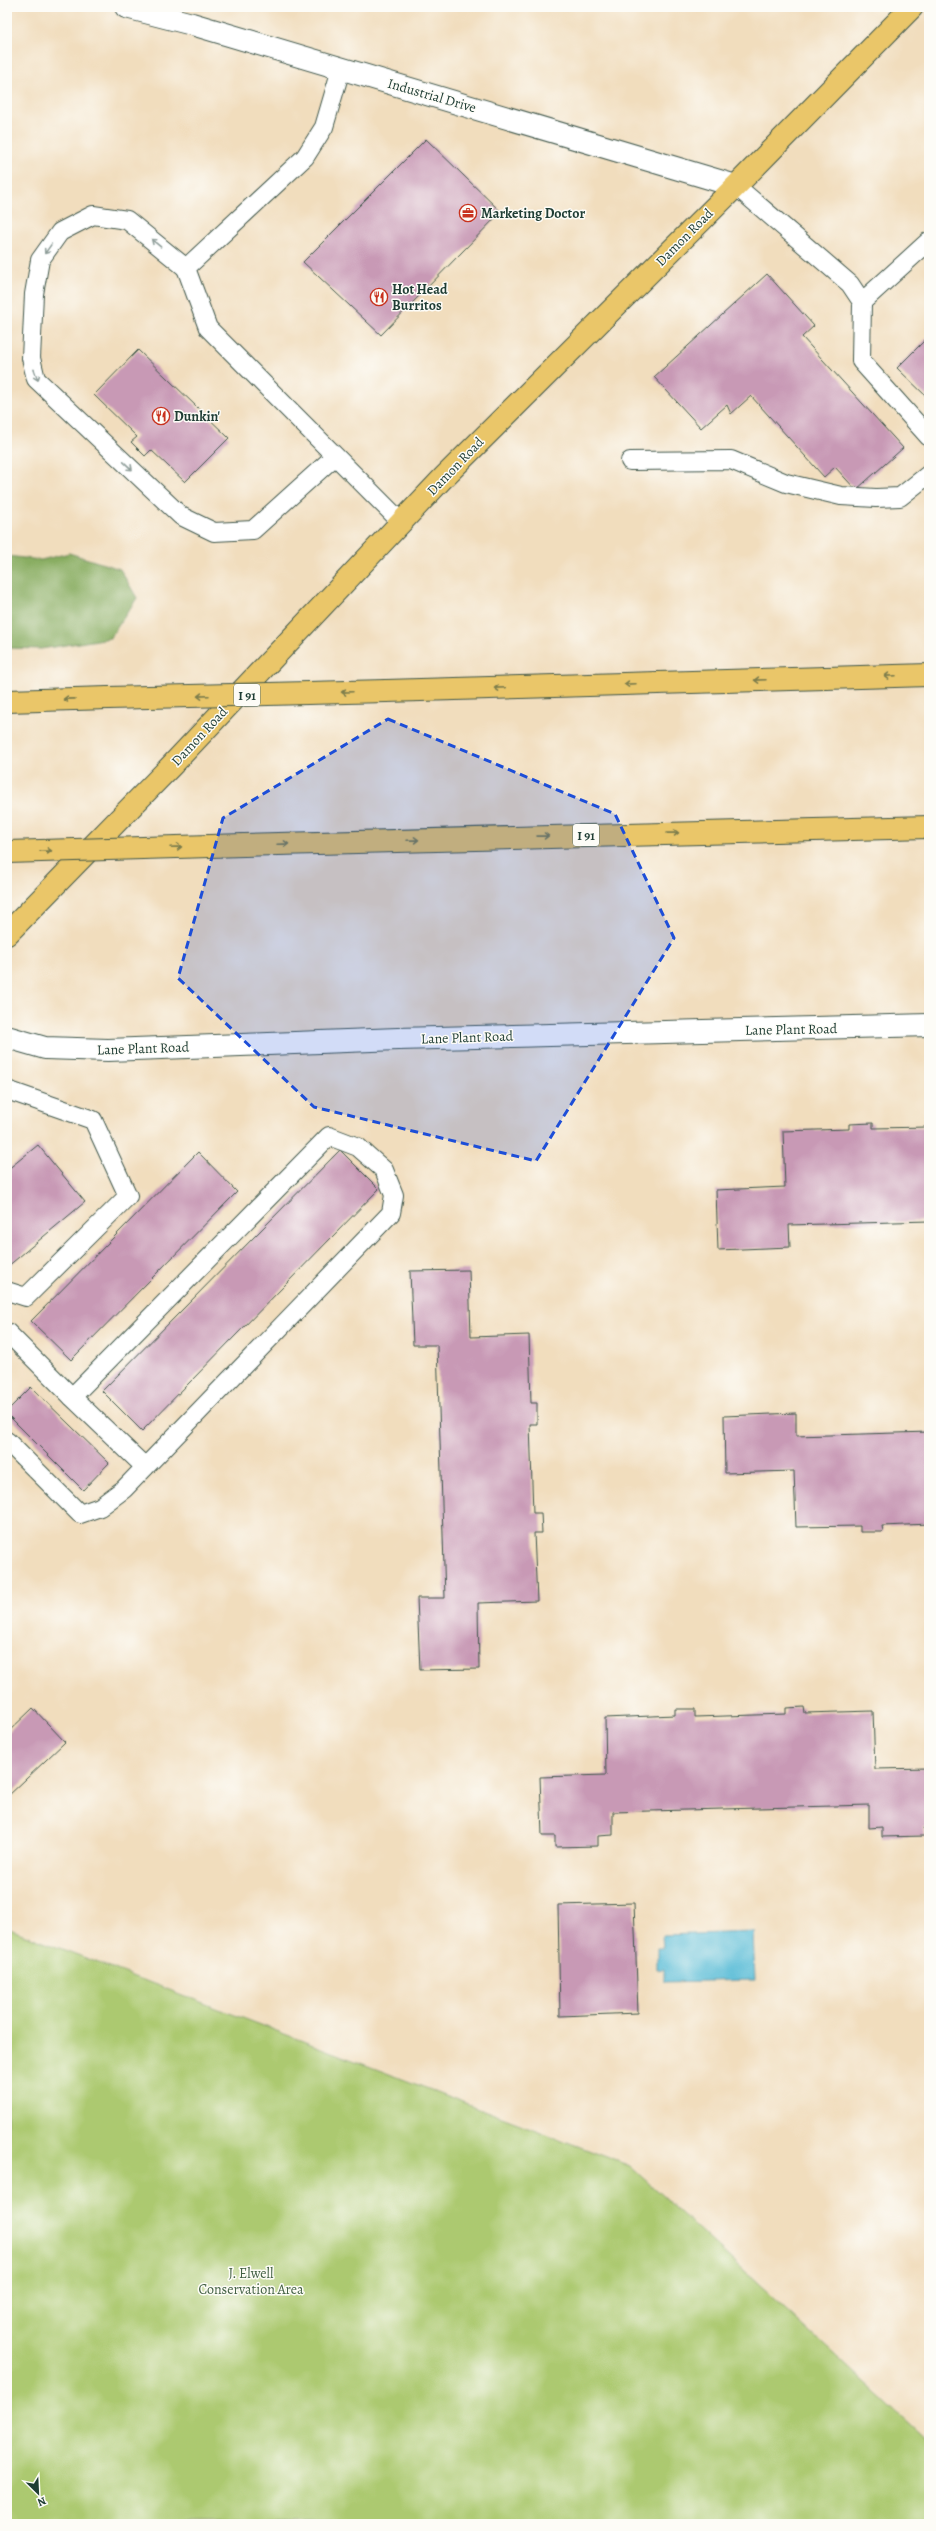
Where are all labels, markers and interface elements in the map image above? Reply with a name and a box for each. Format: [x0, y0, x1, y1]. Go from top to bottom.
street label: Industrial Drive [385, 74, 478, 117]
office icon: Marketing Doctor [458, 203, 478, 223]
place label: Marketing Doctor [481, 204, 585, 223]
street label: Damon Road [651, 204, 718, 270]
one-way arrow [151, 239, 161, 248]
one-way arrow [44, 243, 52, 254]
place label: Hot Head Burritos [392, 280, 448, 315]
restaurant icon: Hot Head Burritos [369, 287, 389, 307]
one-way arrow [32, 368, 40, 380]
restaurant icon: Dunkin' [151, 406, 171, 426]
place label: Dunkin' [174, 407, 221, 426]
street label: Damon Road [423, 433, 488, 500]
one-way arrow [122, 461, 133, 470]
one-way arrow [884, 672, 897, 680]
one-way arrow [754, 676, 767, 684]
one-way arrow [624, 680, 637, 688]
road number: I 91 [234, 684, 260, 706]
one-way arrow [494, 684, 507, 691]
one-way arrow [341, 688, 354, 696]
one-way arrow [197, 692, 210, 700]
one-way arrow [63, 696, 76, 703]
street label: Damon Road [167, 702, 232, 770]
road number: I 91 [573, 824, 599, 846]
one-way arrow [666, 830, 679, 837]
one-way arrow [536, 833, 549, 840]
one-way arrow [406, 836, 419, 843]
one-way arrow [276, 840, 289, 847]
one-way arrow [169, 843, 182, 851]
one-way arrow [39, 847, 52, 854]
street label: Lane Plant Road [745, 1019, 838, 1040]
street label: Lane Plant Road [421, 1026, 514, 1049]
street label: Lane Plant Road [97, 1037, 190, 1060]
park label: J. Elwell Conservation Area [198, 2264, 304, 2299]
north arrow [18, 2473, 58, 2513]
text: N [35, 2493, 49, 2510]

